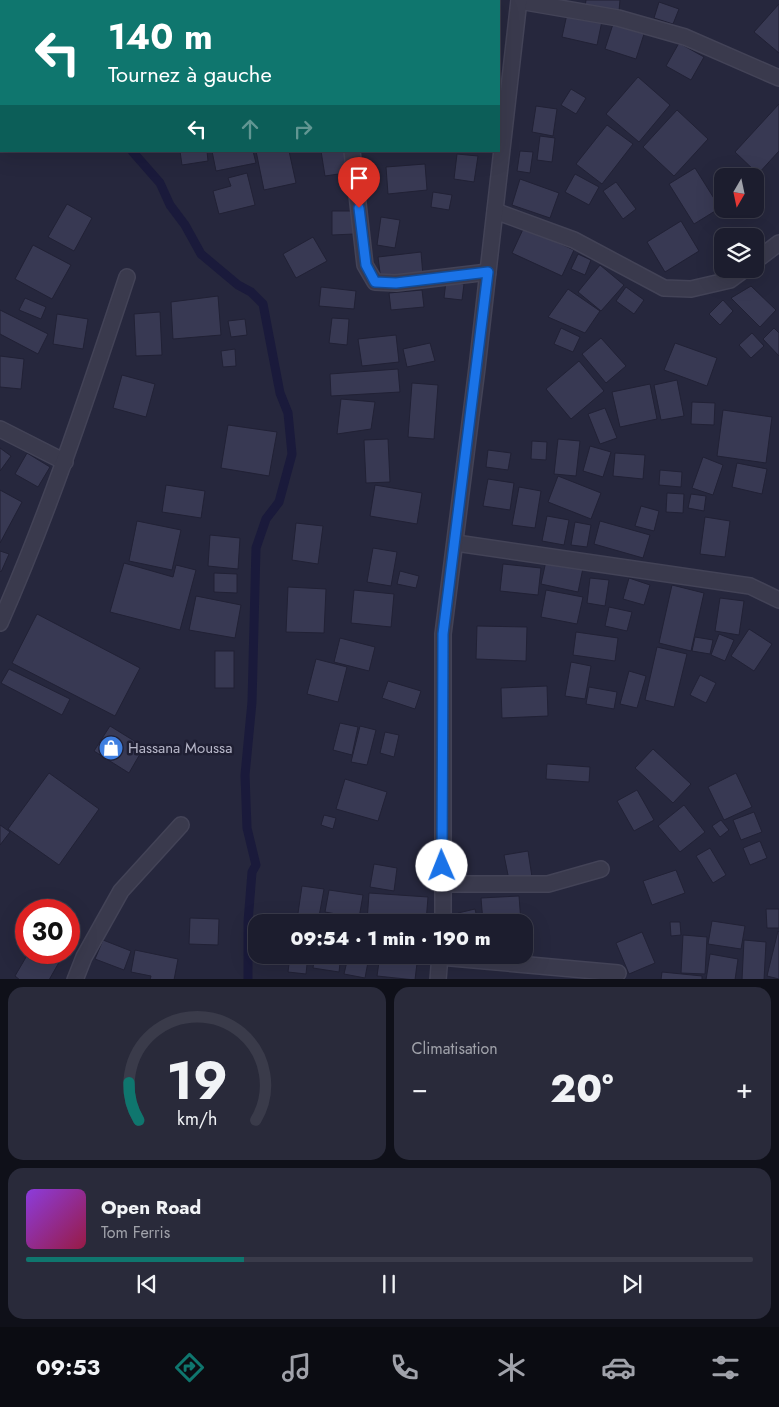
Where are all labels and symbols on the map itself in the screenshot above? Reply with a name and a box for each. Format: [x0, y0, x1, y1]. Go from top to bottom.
pin [338, 157, 380, 208]
north arrow [714, 168, 764, 218]
shop icon: Hassana Moussa [98, 735, 124, 761]
place label: Hassana Moussa [128, 737, 232, 759]
position arrow [415, 839, 467, 891]
speed limit sign: 30 [15, 899, 80, 964]

